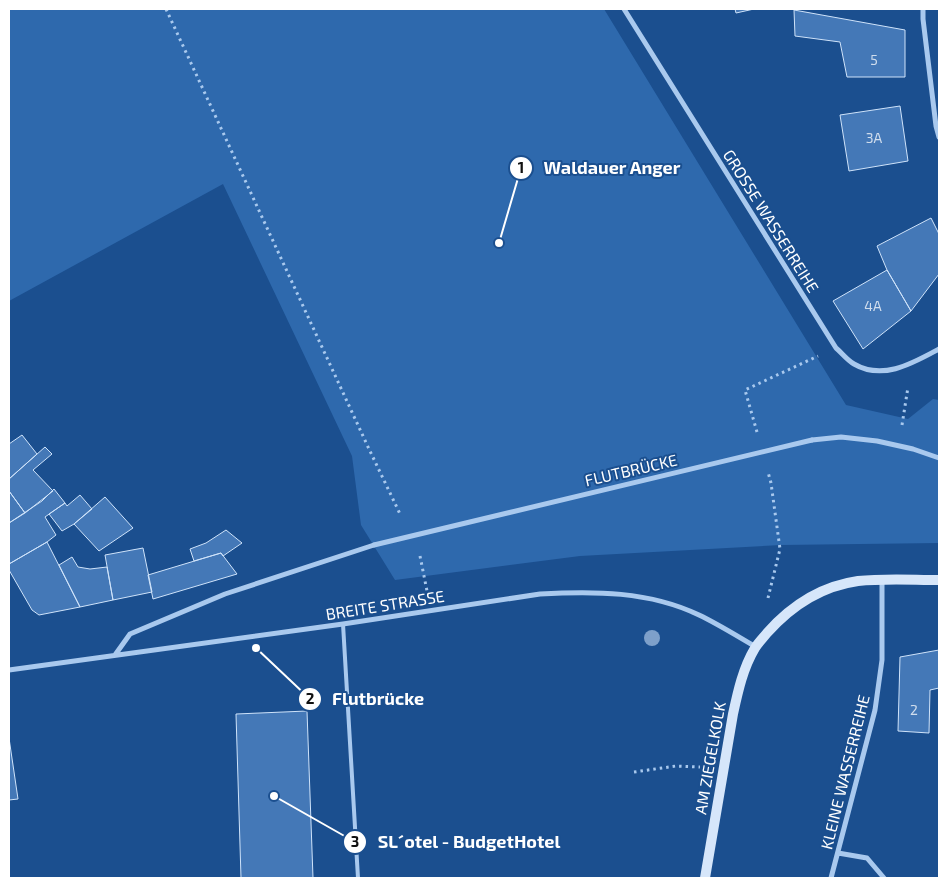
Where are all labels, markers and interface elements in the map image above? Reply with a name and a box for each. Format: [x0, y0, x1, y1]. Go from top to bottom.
house number: 5 [870, 51, 878, 68]
house number: 3A [866, 129, 883, 146]
street label: GROSSE WASSERREIHE [720, 146, 823, 296]
callout: Waldauer Anger [508, 152, 691, 185]
text: Waldauer Anger [544, 156, 681, 178]
text: 1 [518, 158, 524, 176]
house number: 4A [864, 297, 882, 314]
street label: FLUTBRÜCKE [583, 450, 679, 489]
street label: BREITE STRASSE [324, 586, 446, 623]
callout: Flutbrücke [297, 682, 434, 715]
text: Flutbrücke [332, 687, 424, 709]
text: 2 [306, 689, 315, 707]
street label: KLEINE WASSERREIHE [816, 693, 873, 851]
street label: AM ZIEGELKOLK [690, 699, 729, 816]
house number: 2 [910, 701, 918, 718]
callout: SL´otel - BudgetHotel [343, 825, 571, 858]
text: SL´otel - BudgetHotel [378, 830, 560, 852]
text: 3 [351, 832, 359, 850]

